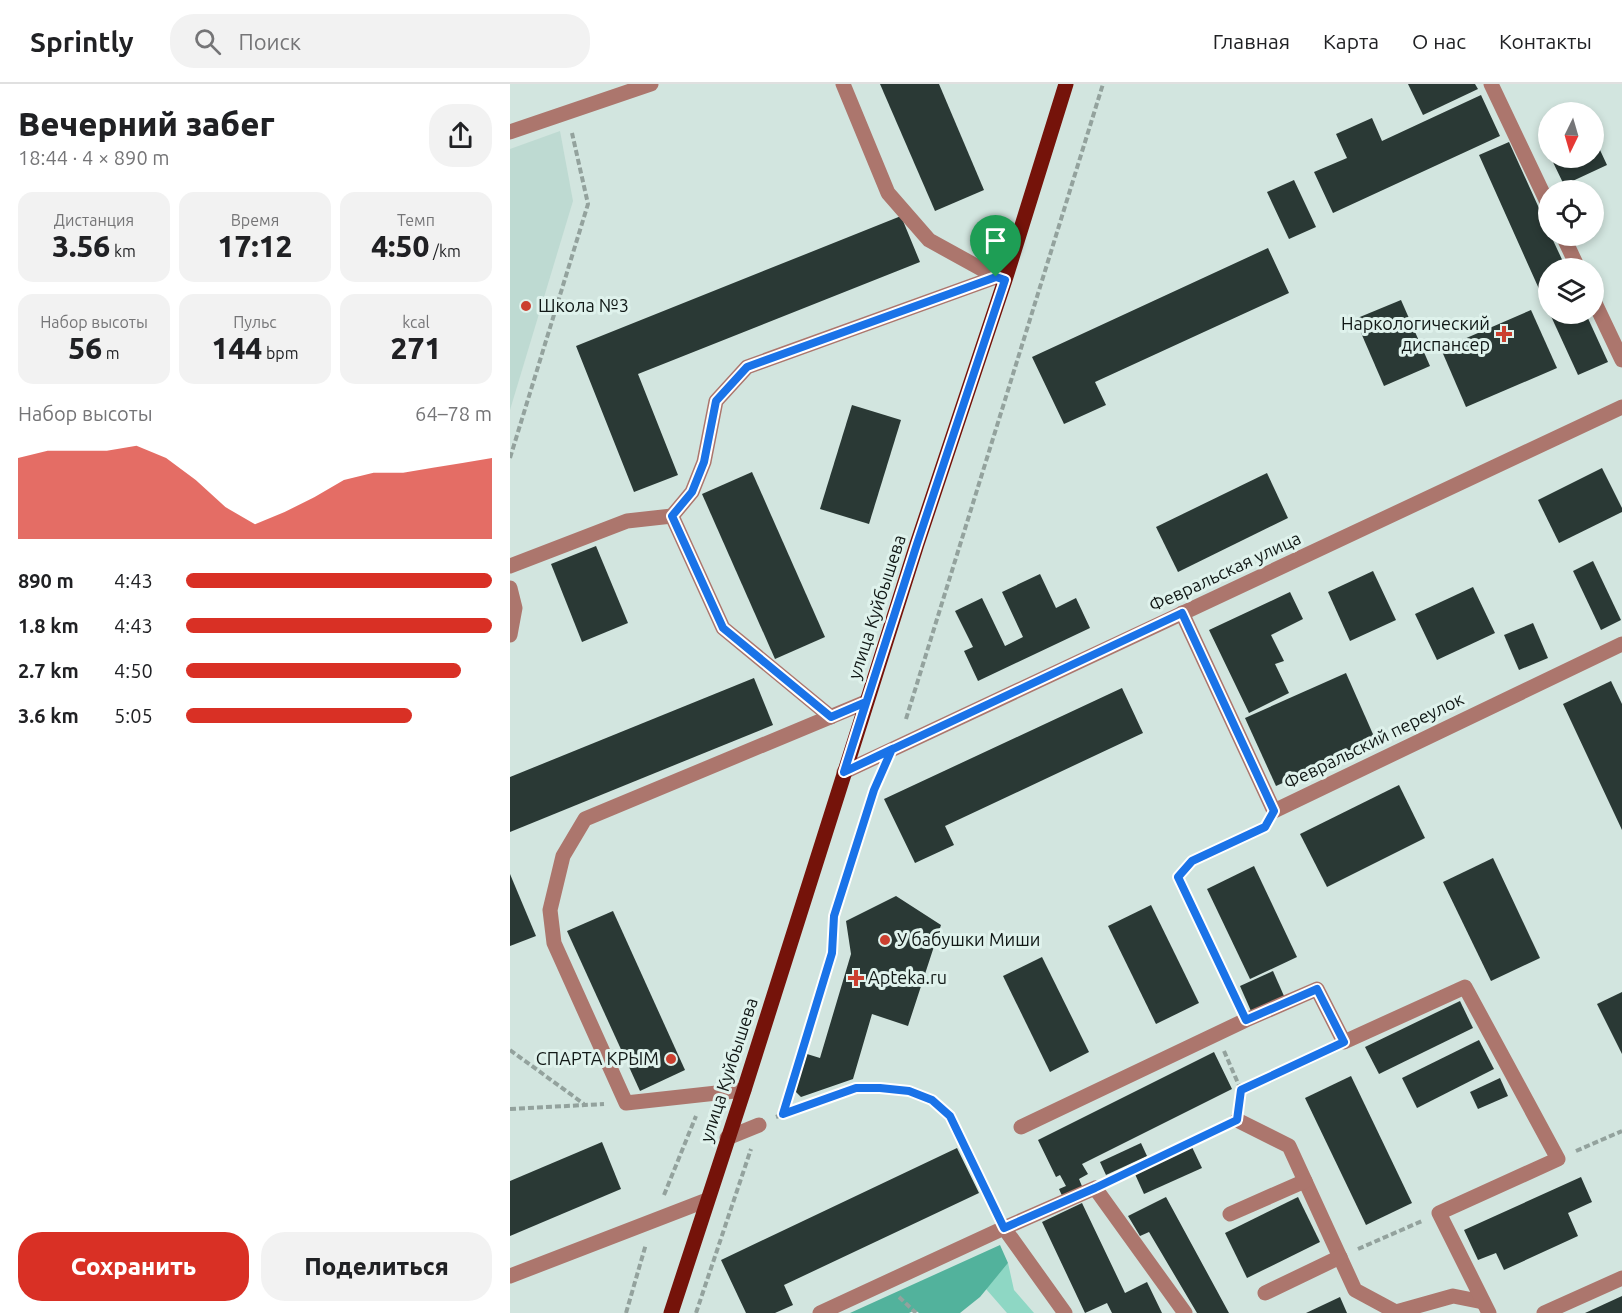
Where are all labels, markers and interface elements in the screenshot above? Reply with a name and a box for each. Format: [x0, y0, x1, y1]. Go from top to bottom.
search box [170, 14, 590, 68]
icon: search [191, 25, 224, 58]
text: Sprintly [30, 26, 134, 57]
text: Поиск [239, 29, 301, 54]
text: Главная [1213, 29, 1290, 53]
text: Карта [1323, 29, 1379, 53]
text: О нас [1412, 29, 1466, 53]
text: Контакты [1499, 29, 1592, 53]
north arrow [1538, 102, 1604, 168]
map controls [1538, 102, 1604, 324]
button: share [429, 104, 492, 167]
text: Вечерний забег [18, 105, 274, 142]
text: 18:44 · 4 × 890 m [18, 146, 170, 169]
button: locate [1538, 180, 1604, 246]
text: Дистанция [54, 211, 134, 229]
text: Время [231, 211, 279, 229]
text: Темп [397, 211, 435, 229]
pin [970, 215, 1021, 277]
icon: arrive [979, 224, 1012, 257]
text: 3.56 [52, 229, 110, 263]
text: 17:12 [217, 229, 293, 263]
text: 4:50 [371, 229, 429, 263]
text: km [110, 242, 136, 260]
text: /km [429, 242, 461, 260]
button: layers [1538, 258, 1604, 324]
place label: Школа №3 [538, 295, 629, 315]
marker: Школа №3 [519, 299, 533, 313]
text: Набор высоты [40, 313, 148, 331]
text: Пульс [233, 313, 277, 331]
text: kcal [402, 313, 430, 331]
place label: Наркологический диспансер [1341, 313, 1490, 354]
marker: Наркологический диспансер [1495, 325, 1513, 343]
text: 56 [68, 331, 102, 365]
text: 144 [212, 331, 262, 365]
text: 271 [391, 331, 441, 365]
text: m [102, 344, 120, 362]
text: bpm [262, 344, 298, 362]
text: Набор высоты [18, 402, 153, 425]
text: 64–78 m [415, 402, 492, 425]
street label: Февральская улица [1146, 527, 1304, 615]
street label: улица Куйбышева [843, 532, 909, 681]
text: 890 m [18, 569, 74, 592]
text: 4:43 [114, 569, 153, 592]
text: 1.8 km [18, 614, 79, 637]
text: 4:43 [114, 614, 153, 637]
text: 2.7 km [18, 659, 79, 682]
text: 4:50 [114, 659, 153, 682]
street label: Февральский переулок [1280, 688, 1467, 792]
text: 3.6 km [18, 704, 79, 727]
text: 5:05 [114, 704, 153, 727]
place label: У бабушки Миши [897, 929, 1040, 949]
marker: У бабушки Миши [878, 933, 892, 947]
place label: Apteka.ru [868, 967, 947, 987]
marker: Apteka.ru [849, 971, 863, 985]
street label: улица Куйбышева [695, 995, 761, 1144]
place label: СПАРТА КРЫМ [536, 1048, 659, 1068]
marker: СПАРТА КРЫМ [664, 1052, 678, 1066]
button: Сохранить [18, 1232, 249, 1301]
button: Поделиться [261, 1232, 492, 1301]

